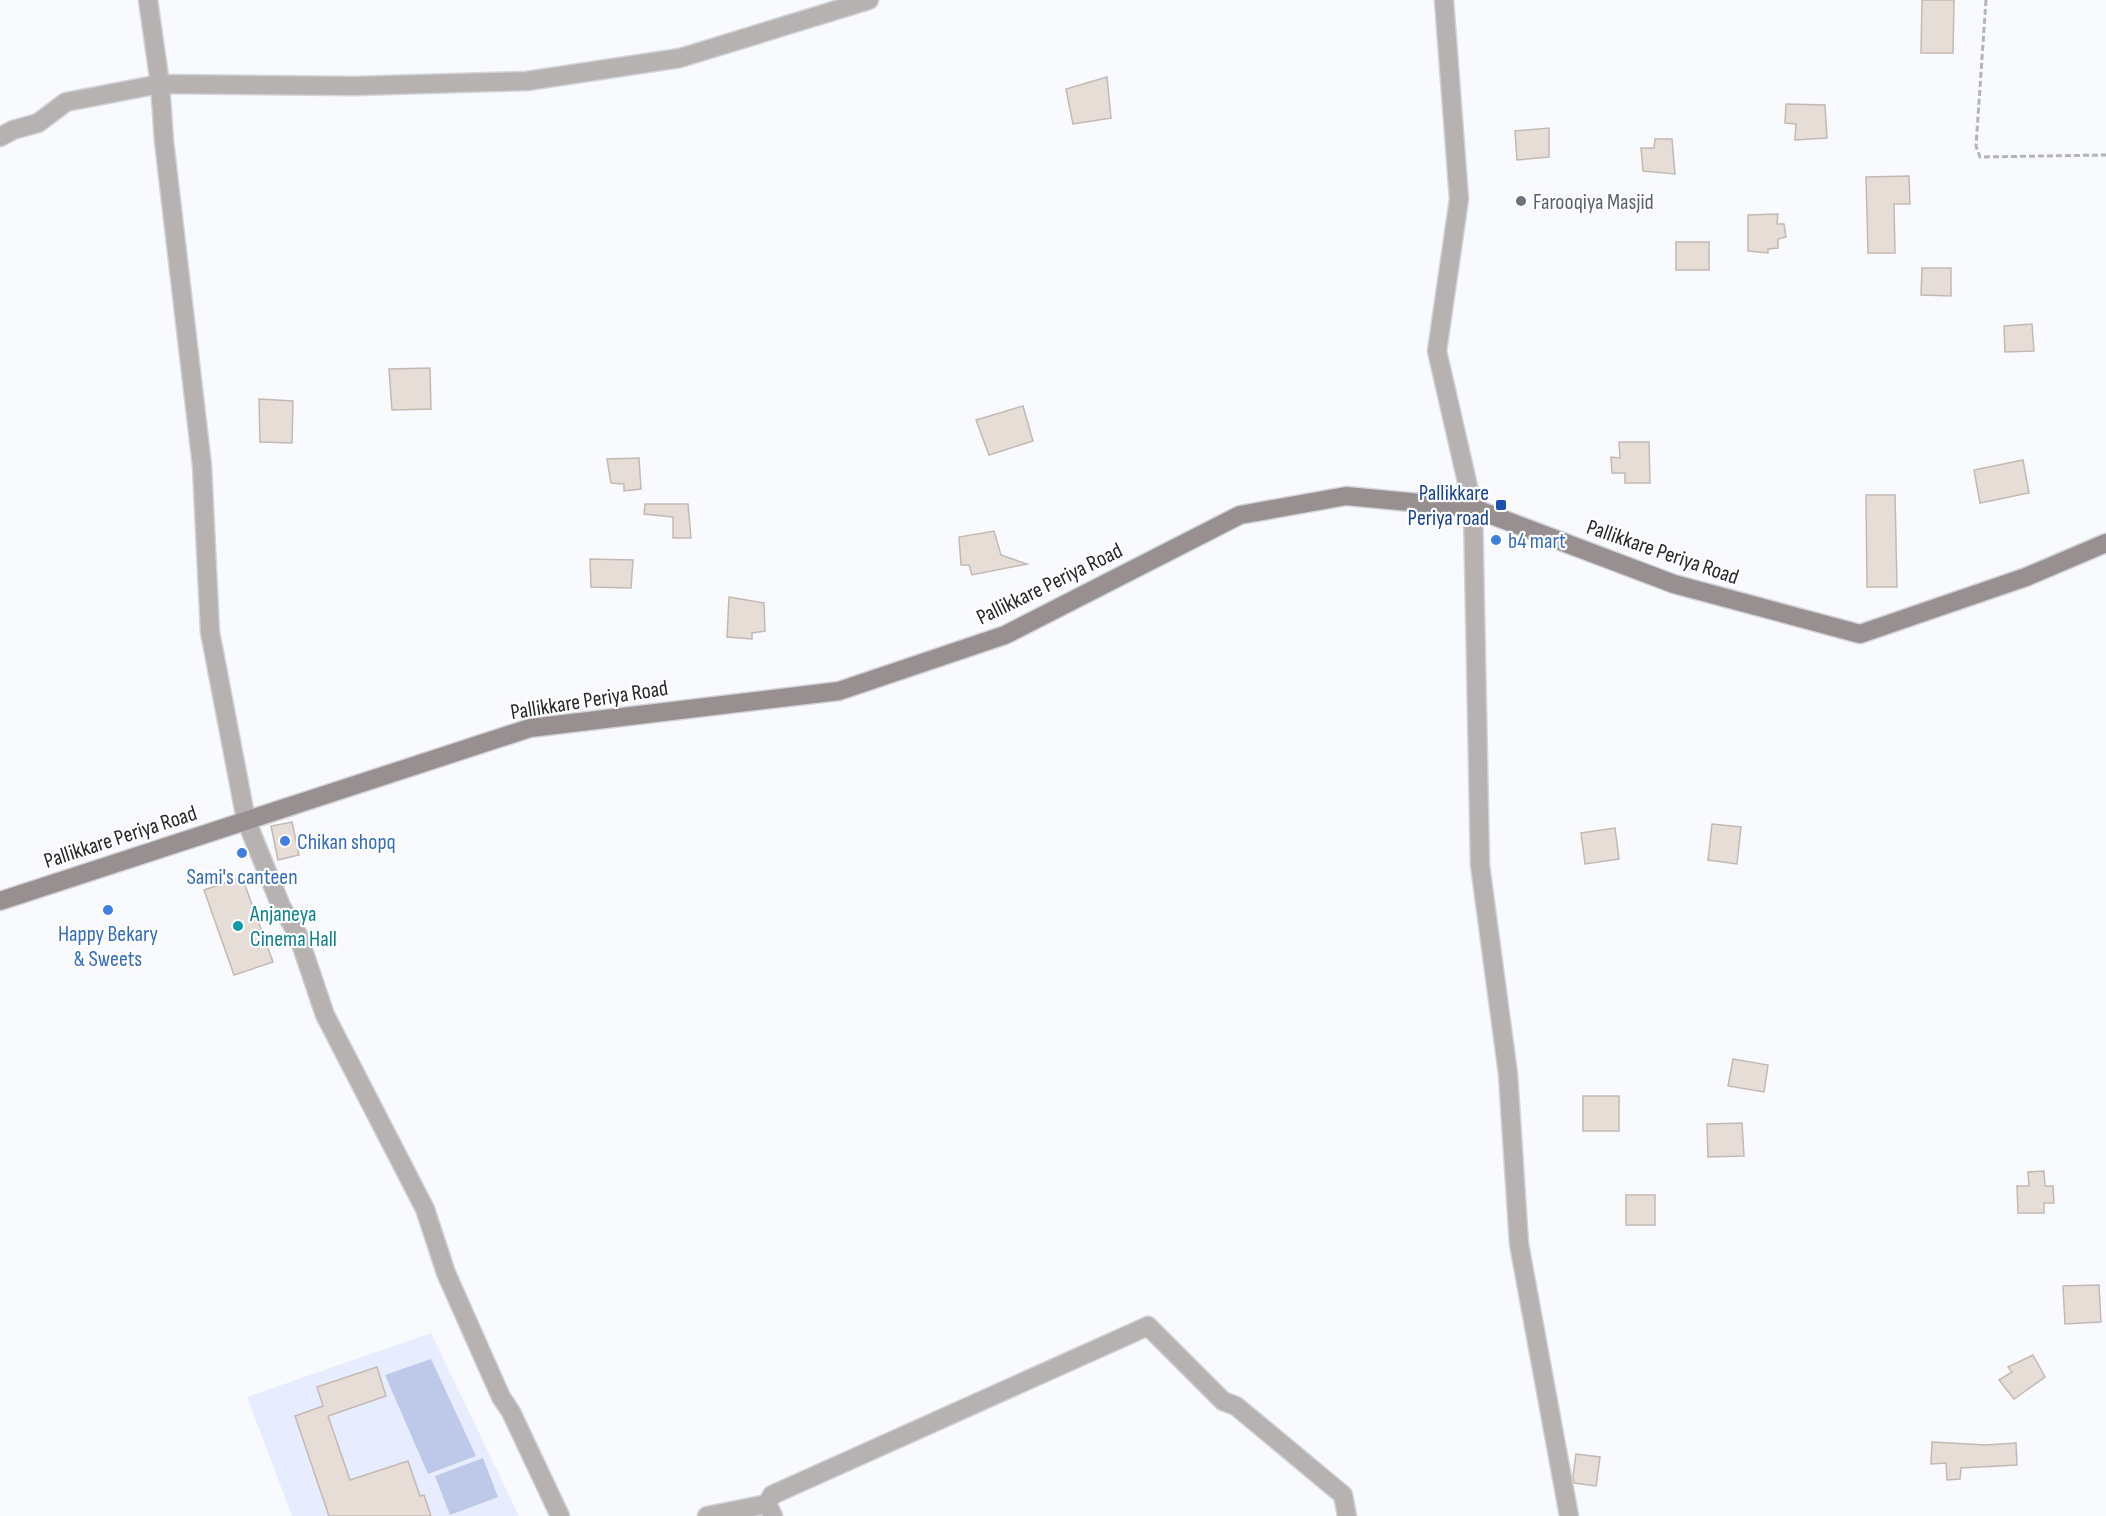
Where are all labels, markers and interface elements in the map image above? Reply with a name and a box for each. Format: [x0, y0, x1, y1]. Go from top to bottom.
place label: Farooqiya Masjid [1533, 189, 1654, 216]
marker: Farooqiya Masjid [1514, 194, 1528, 208]
place label: Pallikkare Periya road [1408, 480, 1489, 532]
marker: Pallikkare Periya road [1494, 498, 1508, 512]
street label: Pallikkare Periya Road [1583, 514, 1742, 591]
place label: b4 mart [1508, 528, 1566, 555]
marker: b4 mart [1489, 533, 1503, 547]
street label: Pallikkare Periya Road [972, 537, 1127, 631]
street label: Pallikkare Periya Road [509, 675, 670, 726]
street label: Pallikkare Periya Road [41, 800, 200, 875]
place label: Chikan shopq [297, 829, 396, 856]
marker: Chikan shopq [278, 834, 292, 848]
marker: Sami's canteen [235, 846, 249, 860]
place label: Sami's canteen [186, 864, 298, 891]
place label: Anjaneya Cinema Hall [249, 901, 337, 953]
marker: Happy Bekary & Sweets [101, 903, 115, 917]
marker: Anjaneya Cinema Hall [231, 919, 245, 933]
place label: Happy Bekary & Sweets [58, 921, 159, 973]

